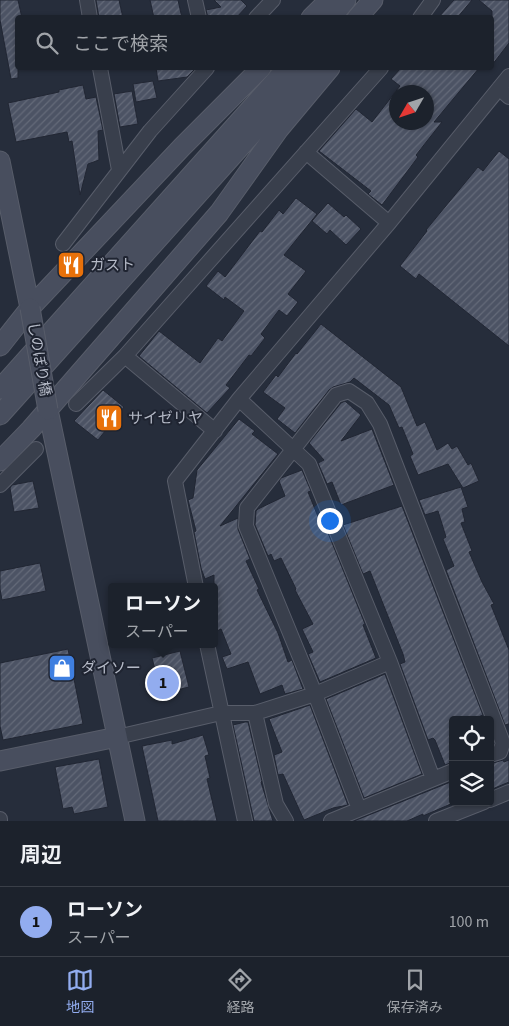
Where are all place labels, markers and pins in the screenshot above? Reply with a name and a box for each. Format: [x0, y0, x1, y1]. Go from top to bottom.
restaurant icon: ガスト [56, 250, 86, 280]
place label: ガスト [90, 255, 135, 276]
restaurant icon: サイゼリヤ [94, 403, 124, 433]
place label: サイゼリヤ [128, 408, 203, 429]
shop icon: ダイソー [47, 653, 77, 683]
place label: ダイソー [81, 658, 141, 679]
pin: 1 [147, 664, 179, 702]

